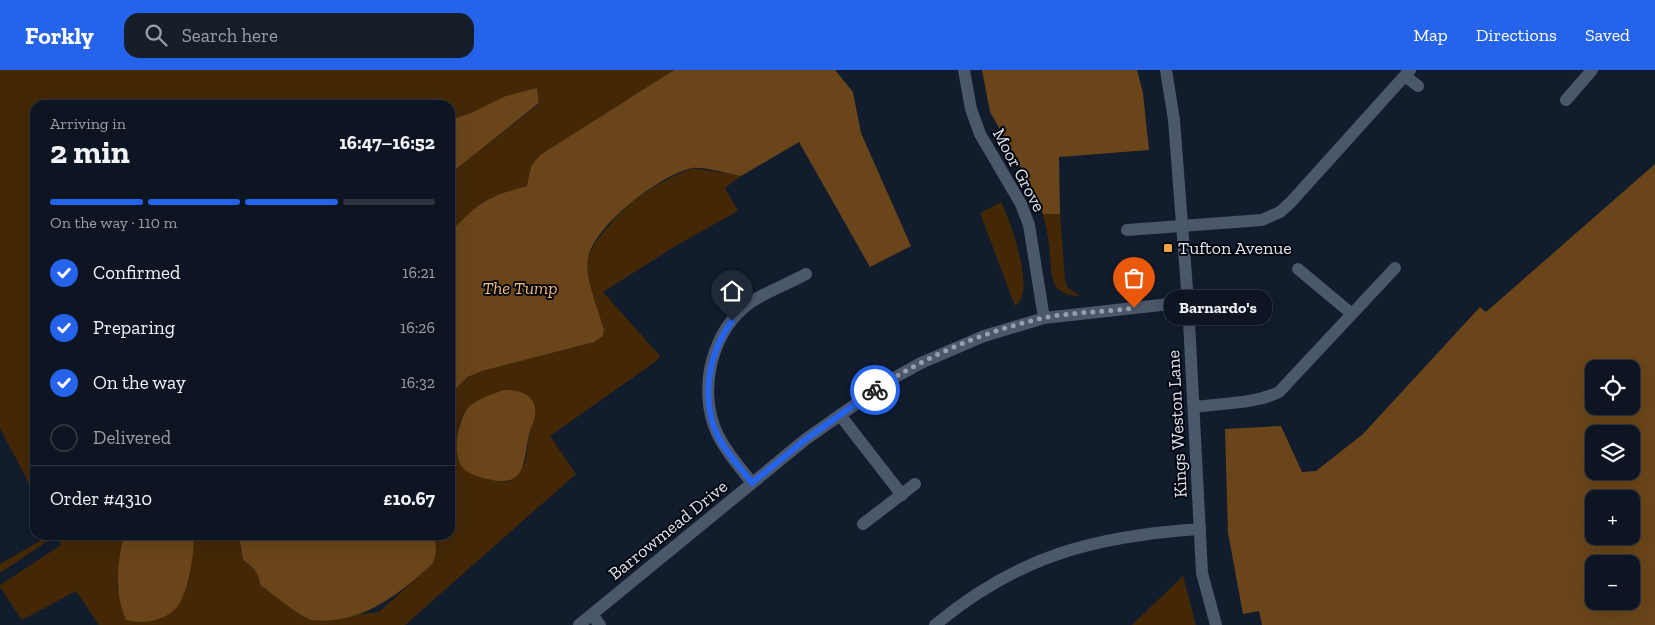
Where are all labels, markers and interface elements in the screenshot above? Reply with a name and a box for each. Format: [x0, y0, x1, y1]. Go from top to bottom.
search box [124, 13, 474, 58]
text: Forkly [25, 21, 94, 50]
icon: search [142, 21, 170, 49]
text: Search here [182, 24, 278, 47]
text: Map [1413, 24, 1448, 46]
text: Directions [1476, 24, 1557, 46]
text: Saved [1585, 24, 1630, 46]
text: Arriving in [50, 114, 126, 133]
street label: Moor Grove [988, 124, 1050, 216]
text: 16:47–16:52 [339, 131, 435, 154]
text: 2 min [50, 133, 130, 171]
text: On the way · 110 m [50, 213, 177, 232]
place label: Tufton Avenue [1178, 237, 1292, 259]
marker: Tufton Avenue [1162, 242, 1174, 254]
pin [1113, 257, 1155, 308]
icon: check [50, 259, 78, 287]
text: Confirmed [93, 261, 180, 284]
text: 16:21 [402, 263, 435, 282]
icon: bag [1120, 264, 1148, 292]
pin [711, 270, 753, 321]
park label: The Tump [482, 277, 558, 299]
icon: home [718, 277, 746, 305]
callout: Barnardo's [1164, 290, 1272, 326]
text: Barnardo's [1179, 298, 1257, 317]
icon: check [50, 314, 78, 342]
text: Preparing [93, 316, 175, 339]
text: 16:26 [400, 318, 435, 337]
street label: Kings Weston Lane [1162, 349, 1192, 499]
map controls [1585, 360, 1640, 610]
button: locate [1585, 360, 1640, 415]
courier [850, 365, 900, 415]
icon: check [50, 369, 78, 397]
text: On the way [93, 371, 186, 394]
text: 16:32 [401, 373, 435, 392]
icon: bike [861, 376, 889, 404]
button: layers [1585, 425, 1640, 480]
text: Delivered [93, 426, 171, 449]
street label: Barrowmead Drive [604, 475, 732, 585]
text: Order #4310 [50, 487, 152, 510]
text: £10.67 [383, 487, 435, 510]
button: + [1585, 490, 1640, 545]
button: − [1585, 555, 1640, 610]

